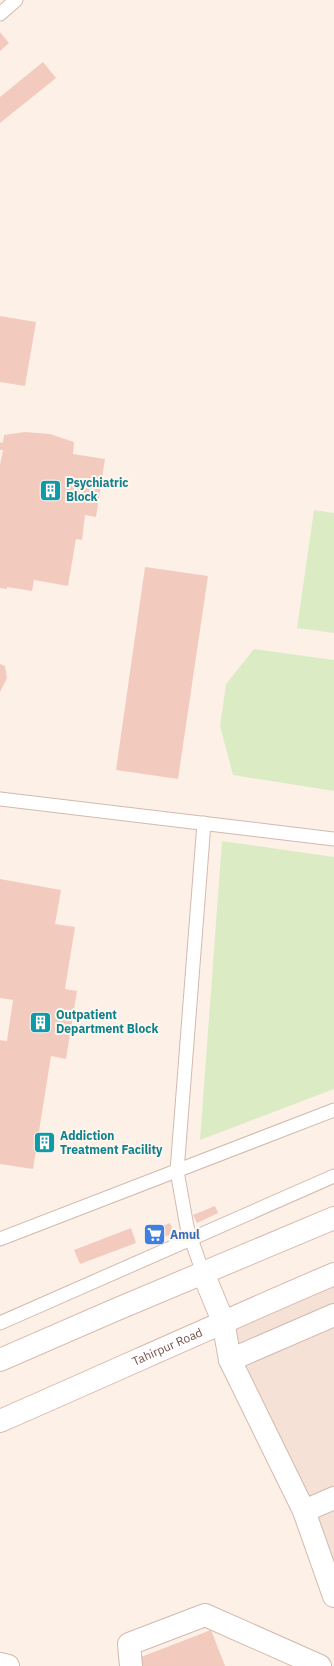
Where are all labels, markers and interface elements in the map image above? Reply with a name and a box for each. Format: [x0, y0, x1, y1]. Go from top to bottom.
place label: Psychiatric Block [66, 475, 129, 504]
building icon: Psychiatric Block [37, 477, 63, 503]
place label: Outpatient Department Block [56, 1007, 158, 1036]
building icon: Outpatient Department Block [27, 1009, 53, 1035]
place label: Addiction Treatment Facility [60, 1128, 163, 1157]
building icon: Addiction Treatment Facility [31, 1130, 57, 1156]
supermarket icon: Amul [141, 1222, 167, 1248]
place label: Amul [170, 1227, 200, 1242]
street label: Tahirpur Road [130, 1324, 205, 1369]

